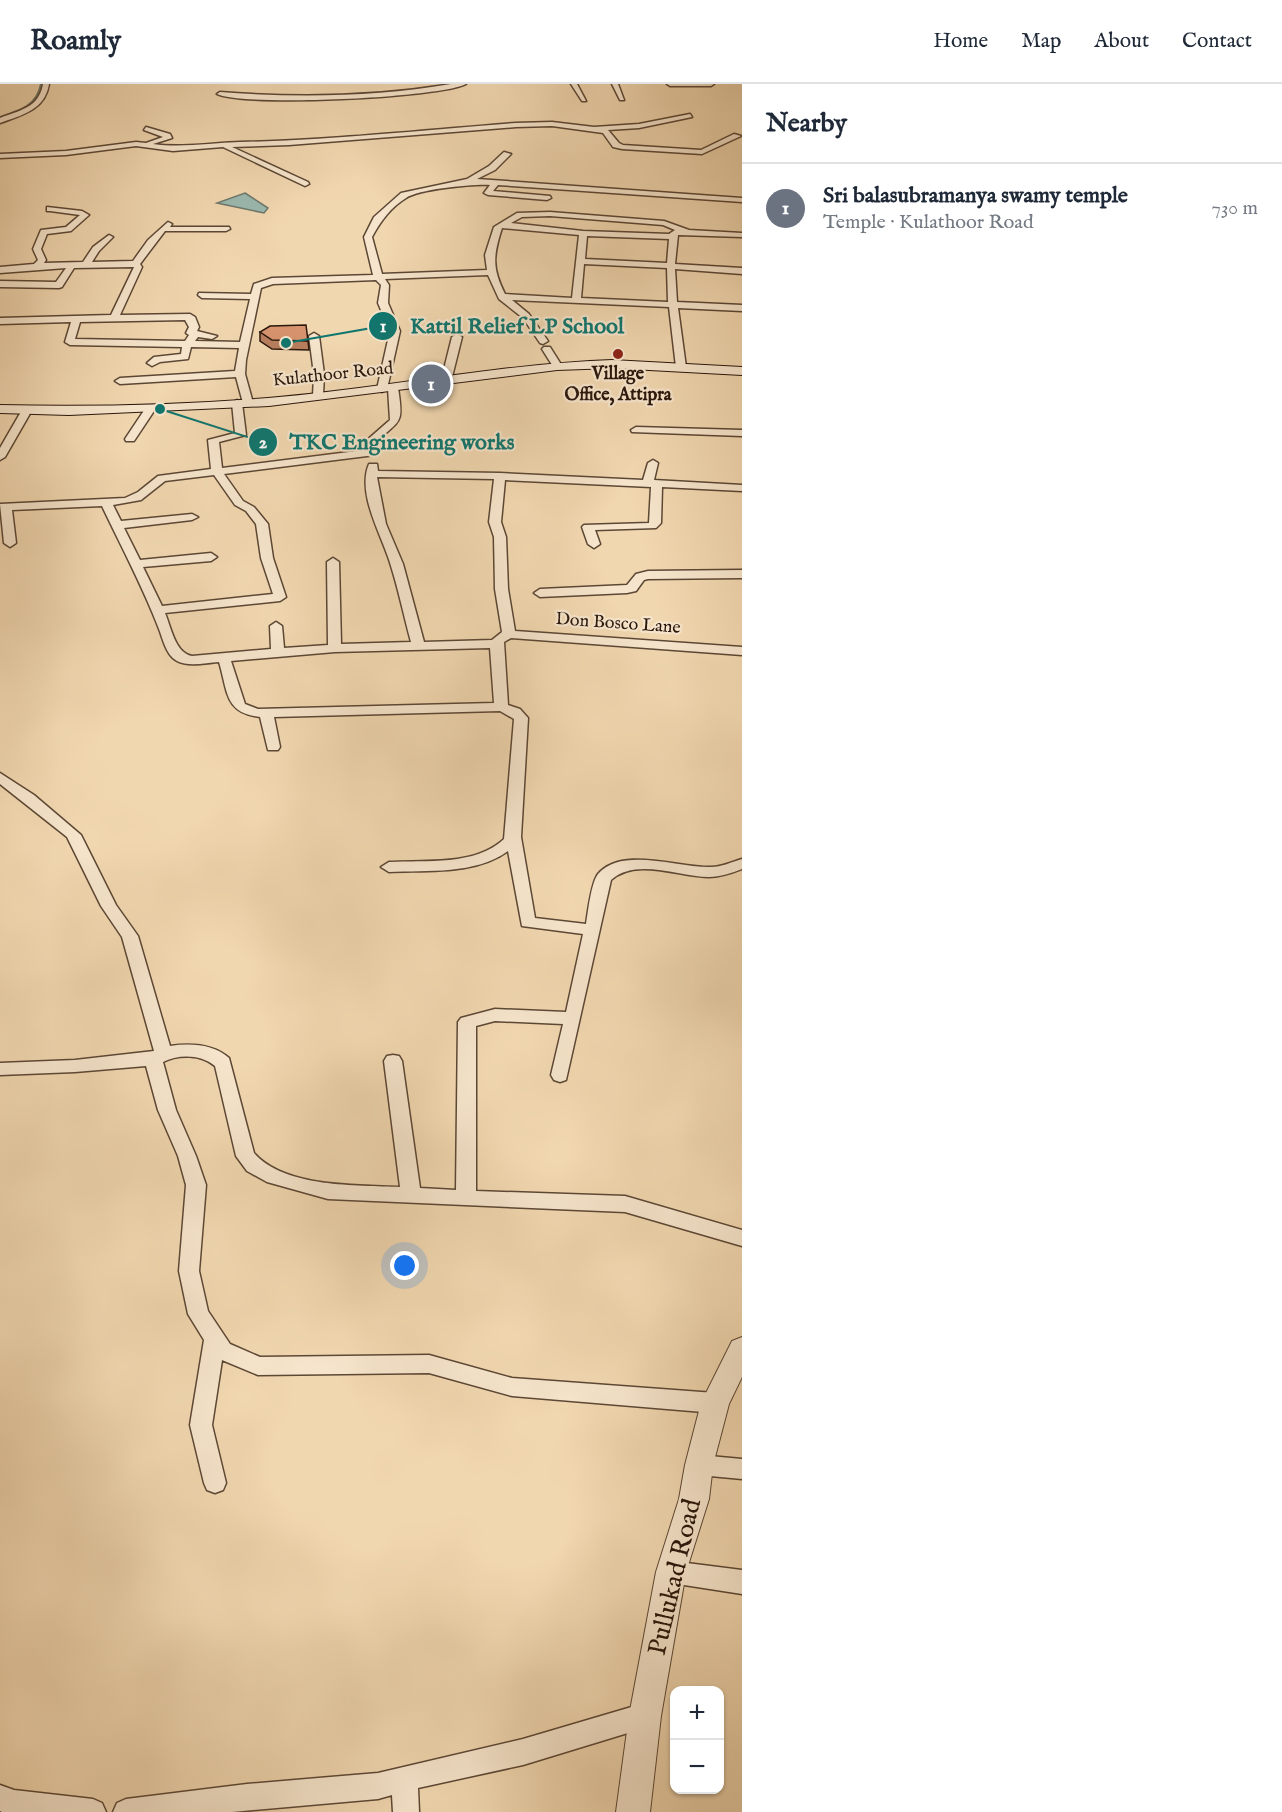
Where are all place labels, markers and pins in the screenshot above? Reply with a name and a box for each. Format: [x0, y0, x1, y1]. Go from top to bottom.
callout: Kattil Relief LP School [368, 306, 636, 346]
marker: Village Office, Attipra [611, 347, 625, 361]
pin: 1 [412, 362, 450, 406]
place label: Village Office, Attipra [564, 363, 673, 407]
callout: TKC Engineering works [248, 422, 526, 462]

